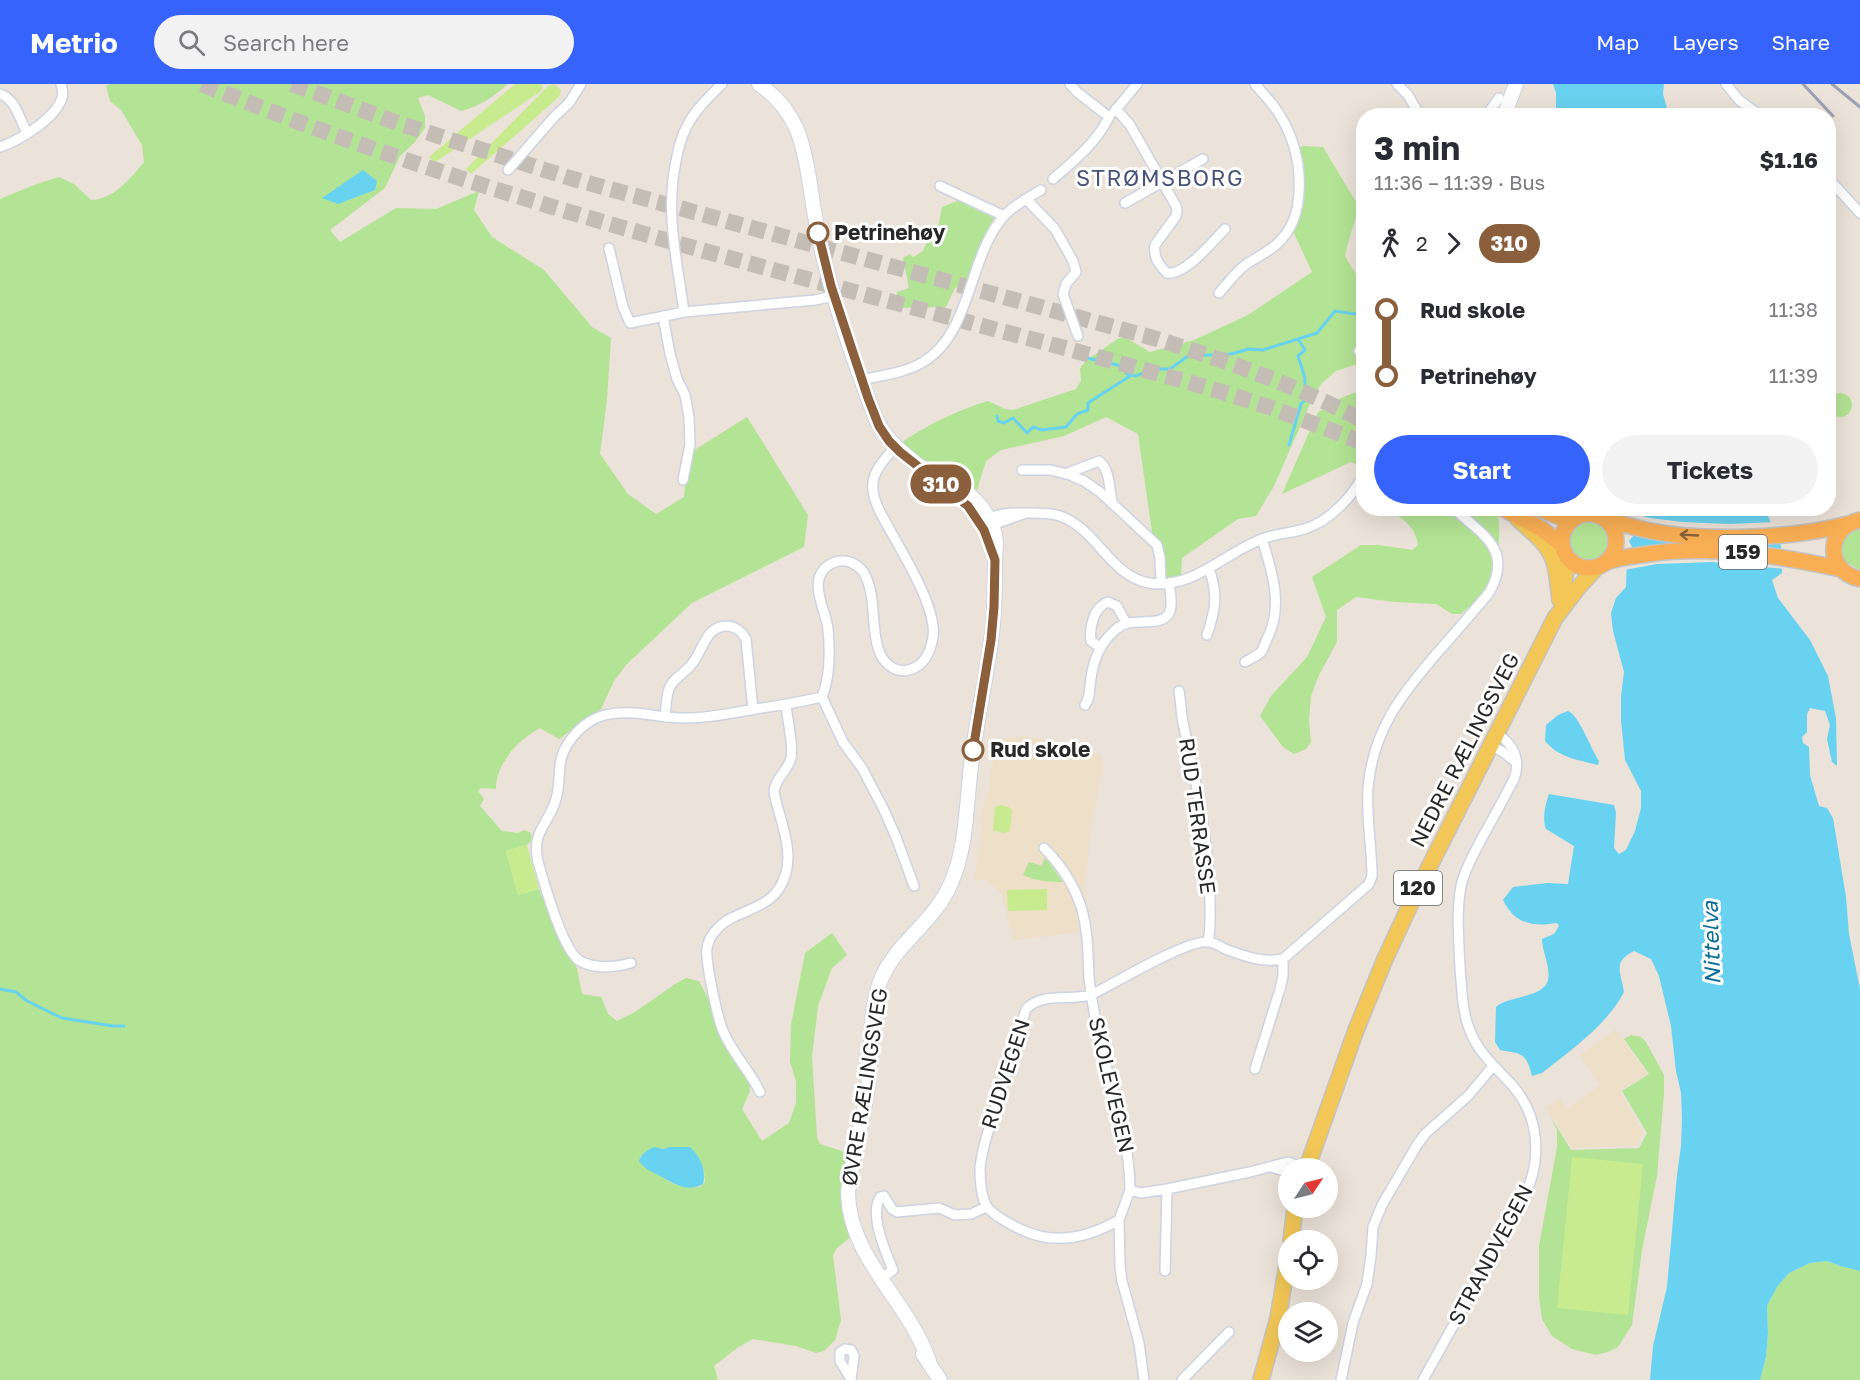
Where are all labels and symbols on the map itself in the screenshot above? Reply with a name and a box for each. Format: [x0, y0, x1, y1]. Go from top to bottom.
district label: STRØMSBORG [1076, 164, 1244, 191]
place label: Petrinehøy [834, 219, 946, 245]
marker: Petrinehøy [807, 222, 829, 244]
line badge: 310 [906, 464, 976, 504]
one-way arrow [1679, 529, 1699, 540]
road number: 159 [1719, 535, 1767, 569]
street label: NEDRE RÆLINGSVEG [1404, 648, 1524, 851]
place label: Rud skole [990, 736, 1090, 762]
street label: RUD TERRASSE [1174, 736, 1222, 896]
marker: Rud skole [962, 739, 984, 761]
road number: 120 [1394, 871, 1442, 905]
water label: Nittelva [1695, 899, 1725, 985]
street label: ØVRE RÆLINGSVEG [836, 986, 892, 1188]
street label: SKOLEVEGEN [1084, 1014, 1140, 1155]
street label: RUDVEGEN [975, 1015, 1035, 1132]
north arrow [1278, 1158, 1338, 1218]
street label: STRANDVEGEN [1442, 1180, 1538, 1329]

